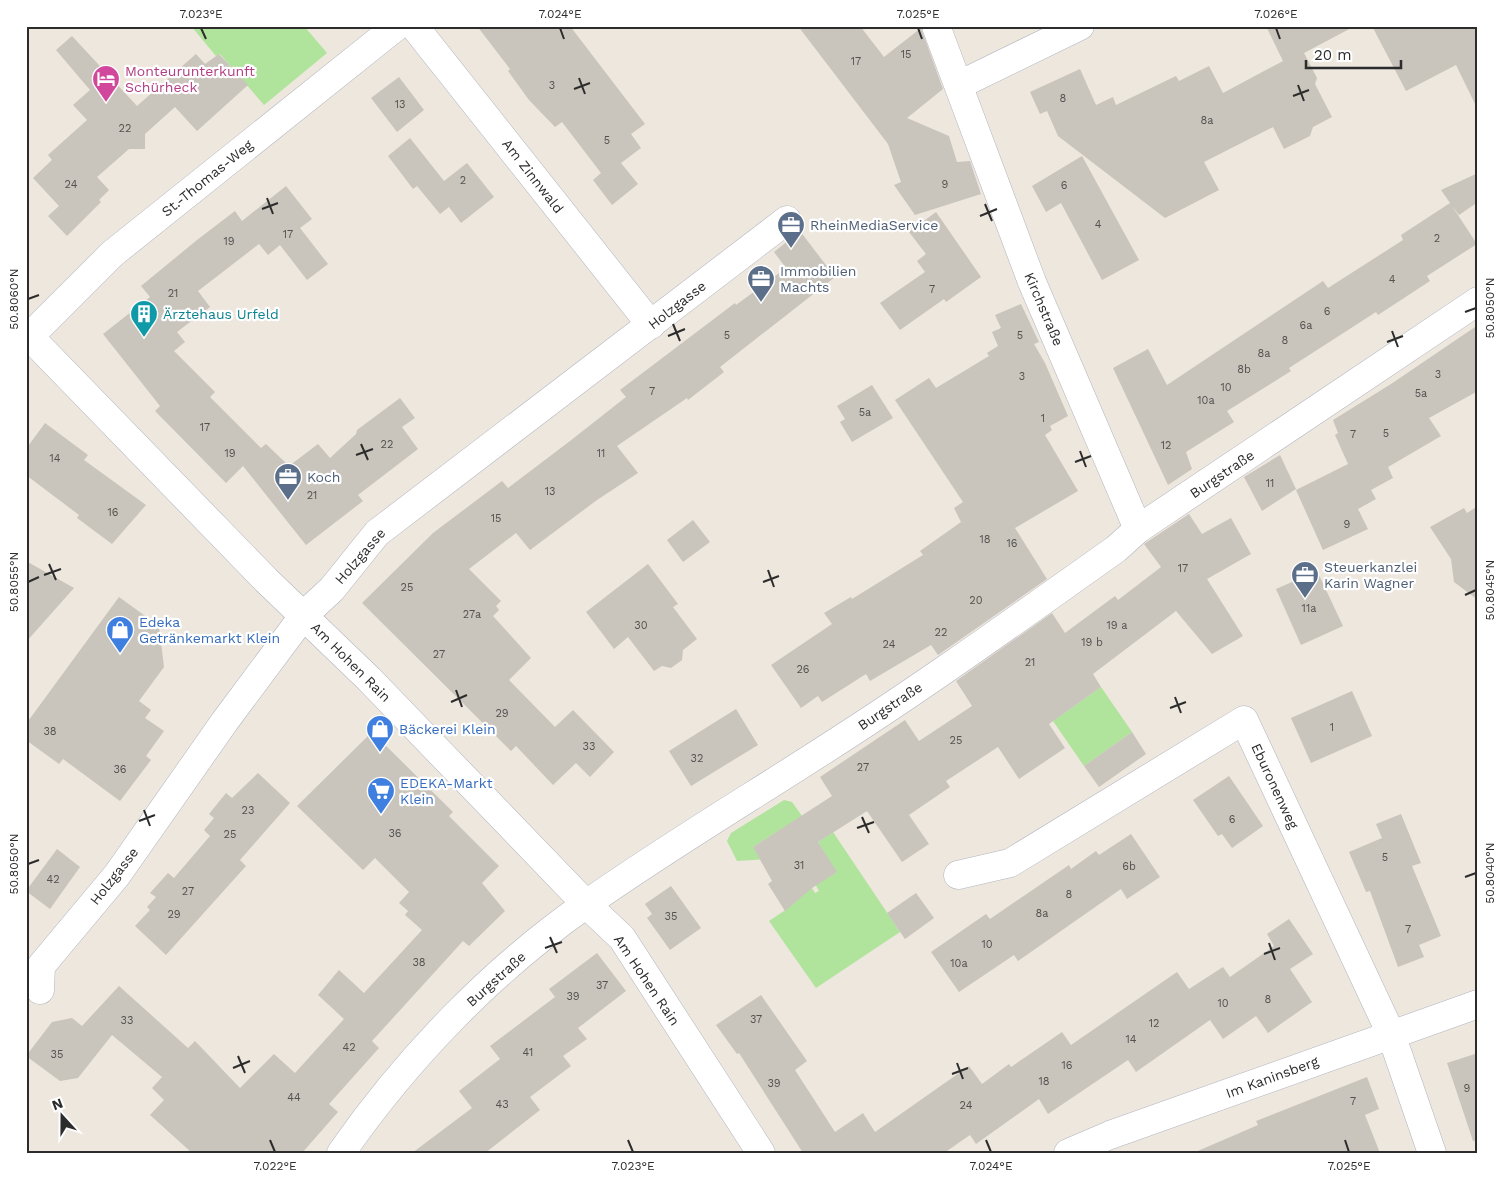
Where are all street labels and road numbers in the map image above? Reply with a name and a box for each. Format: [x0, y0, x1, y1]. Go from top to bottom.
street label: St.-Thomas-Weg [158, 136, 256, 220]
street label: Am Zinnwald [499, 136, 567, 216]
street label: Kirchstraße [1021, 270, 1067, 348]
street label: Holzgasse [645, 278, 709, 332]
street label: Burgstraße [1187, 447, 1257, 501]
street label: Holzgasse [331, 525, 389, 587]
street label: Am Hohen Rain [308, 619, 394, 705]
street label: Burgstraße [855, 679, 925, 733]
street label: Eburonenweg [1248, 741, 1302, 832]
street label: Holzgasse [87, 844, 141, 908]
street label: Am Hohen Rain [611, 932, 683, 1028]
street label: Burgstraße [463, 948, 529, 1010]
street label: Im Kaninsberg [1224, 1053, 1321, 1101]

